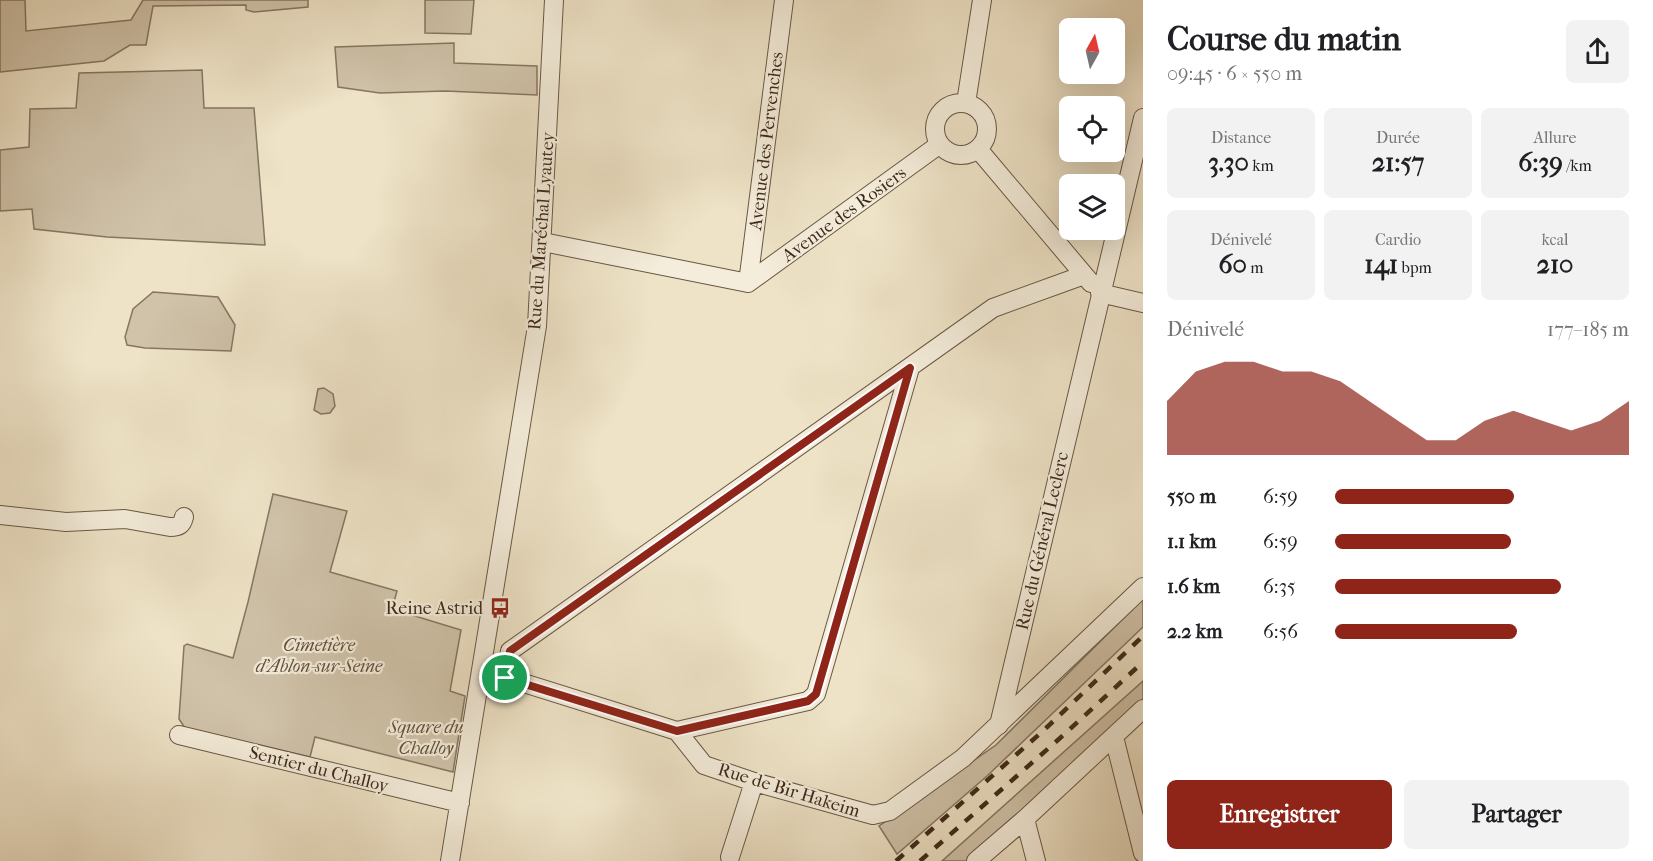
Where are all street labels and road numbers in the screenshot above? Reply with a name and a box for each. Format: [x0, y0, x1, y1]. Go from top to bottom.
street label: Avenue des Pervenches [745, 50, 788, 232]
street label: Rue du Maréchal Lyautey [524, 130, 559, 331]
street label: Avenue des Rosiers [777, 162, 911, 267]
street label: Rue du Général Leclerc [1012, 450, 1073, 632]
street label: Sentier du Challoy [247, 742, 392, 797]
street label: Rue de Bir Hakeim [715, 759, 862, 822]

